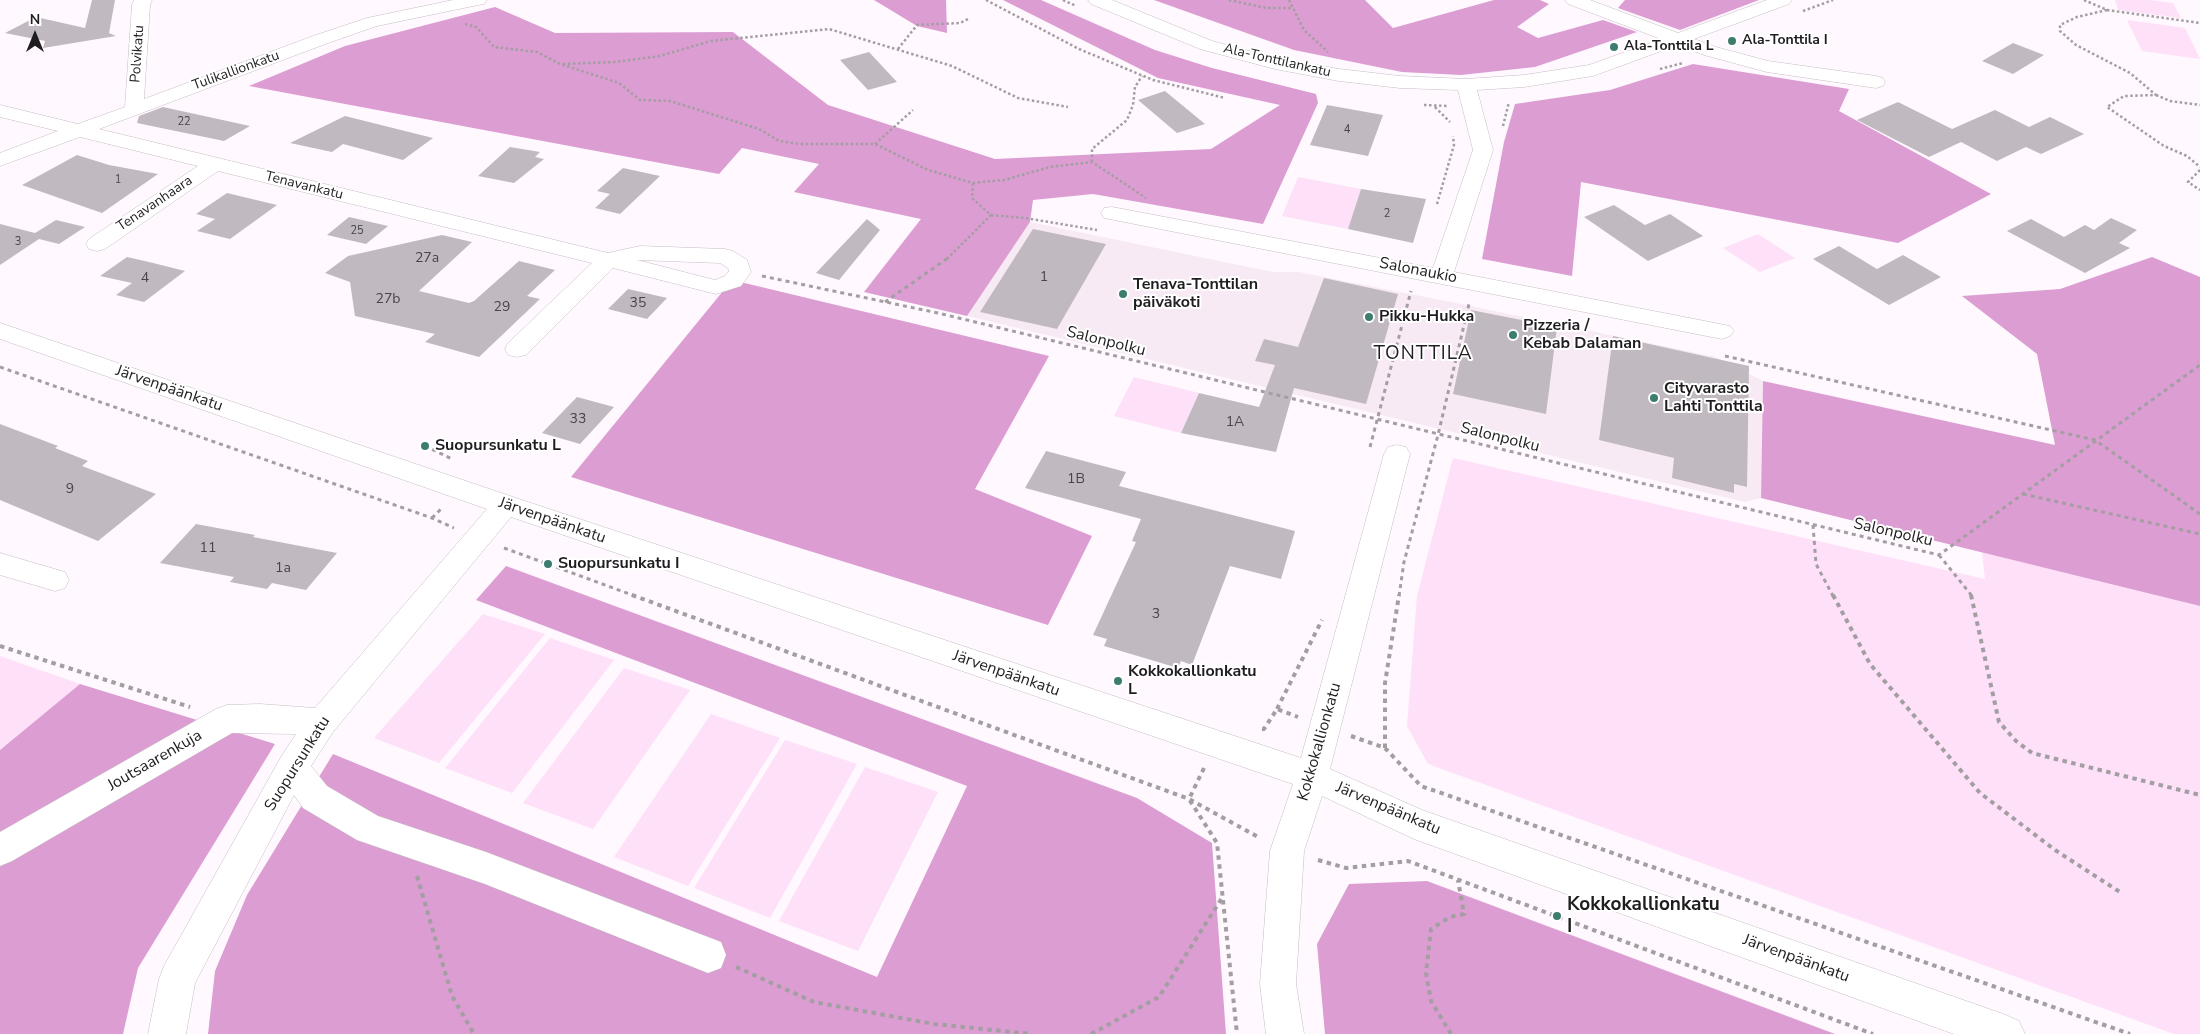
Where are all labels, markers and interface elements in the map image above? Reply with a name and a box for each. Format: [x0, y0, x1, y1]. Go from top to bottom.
north arrow [10, 10, 60, 60]
text: N [30, 10, 40, 29]
street label: Polvikatu [128, 25, 148, 83]
place label: Ala-Tonttila I [1742, 33, 1828, 49]
marker: Ala-Tonttila I [1726, 35, 1738, 47]
place label: Ala-Tonttila L [1624, 39, 1714, 55]
street label: Ala-Tonttilankatu [1222, 40, 1332, 82]
marker: Ala-Tonttila L [1608, 41, 1620, 53]
street label: Tulikallionkatu [190, 47, 282, 95]
house number: 22 [177, 115, 191, 129]
house number: 4 [1344, 123, 1350, 137]
street label: Tenavankatu [263, 168, 345, 204]
street label: Tenavanhaara [114, 173, 196, 235]
house number: 1 [115, 173, 121, 187]
house number: 2 [1384, 207, 1390, 221]
house number: 25 [350, 224, 364, 238]
house number: 3 [15, 235, 21, 249]
house number: 27a [415, 251, 439, 267]
street label: Salonaukio [1377, 254, 1459, 288]
house number: 1 [1040, 270, 1048, 286]
house number: 4 [141, 271, 149, 287]
place label: Tenava-Tonttilan päiväkoti [1133, 275, 1258, 313]
marker: Tenava-Tonttilan päiväkoti [1117, 288, 1129, 300]
house number: 27b [376, 292, 400, 308]
house number: 35 [630, 296, 646, 312]
house number: 29 [494, 300, 510, 316]
place label: Pikku-Hukka [1379, 307, 1474, 327]
marker: Pikku-Hukka [1363, 311, 1375, 323]
place label: Pizzeria / Kebab Dalaman [1523, 316, 1641, 354]
street label: Salonpolku [1064, 323, 1148, 361]
marker: Pizzeria / Kebab Dalaman [1507, 329, 1519, 341]
district label: TONTTILA [1373, 343, 1473, 365]
street label: Järvenpäänkatu [113, 362, 225, 416]
place label: Cityvarasto Lahti Tonttila [1664, 379, 1763, 417]
marker: Cityvarasto Lahti Tonttila [1648, 392, 1660, 404]
house number: 33 [570, 412, 586, 428]
house number: 1A [1226, 415, 1244, 431]
street label: Salonpolku [1458, 419, 1542, 457]
place label: Suopursunkatu L [435, 436, 561, 456]
marker: Suopursunkatu L [419, 440, 431, 452]
house number: 1B [1067, 472, 1085, 488]
house number: 9 [66, 482, 74, 498]
street label: Järvenpäänkatu [496, 494, 608, 548]
street label: Salonpolku [1851, 515, 1935, 551]
house number: 11 [200, 541, 216, 557]
place label: Suopursunkatu I [558, 554, 680, 574]
marker: Suopursunkatu I [542, 558, 554, 570]
house number: 1a [275, 561, 291, 577]
house number: 3 [1152, 607, 1160, 623]
street label: Järvenpäänkatu [950, 647, 1062, 701]
place label: Kokkokallionkatu L [1128, 662, 1257, 700]
marker: Kokkokallionkatu L [1112, 675, 1124, 687]
street label: Kokkokallionkatu [1294, 681, 1346, 803]
street label: Suopursunkatu [261, 713, 335, 815]
street label: Joutsaarenkuja [104, 726, 206, 796]
street label: Järvenpäänkatu [1333, 778, 1443, 840]
place label: Kokkokallionkatu I [1567, 894, 1720, 938]
marker: Kokkokallionkatu I [1551, 910, 1563, 922]
street label: Järvenpäänkatu [1740, 931, 1852, 987]

